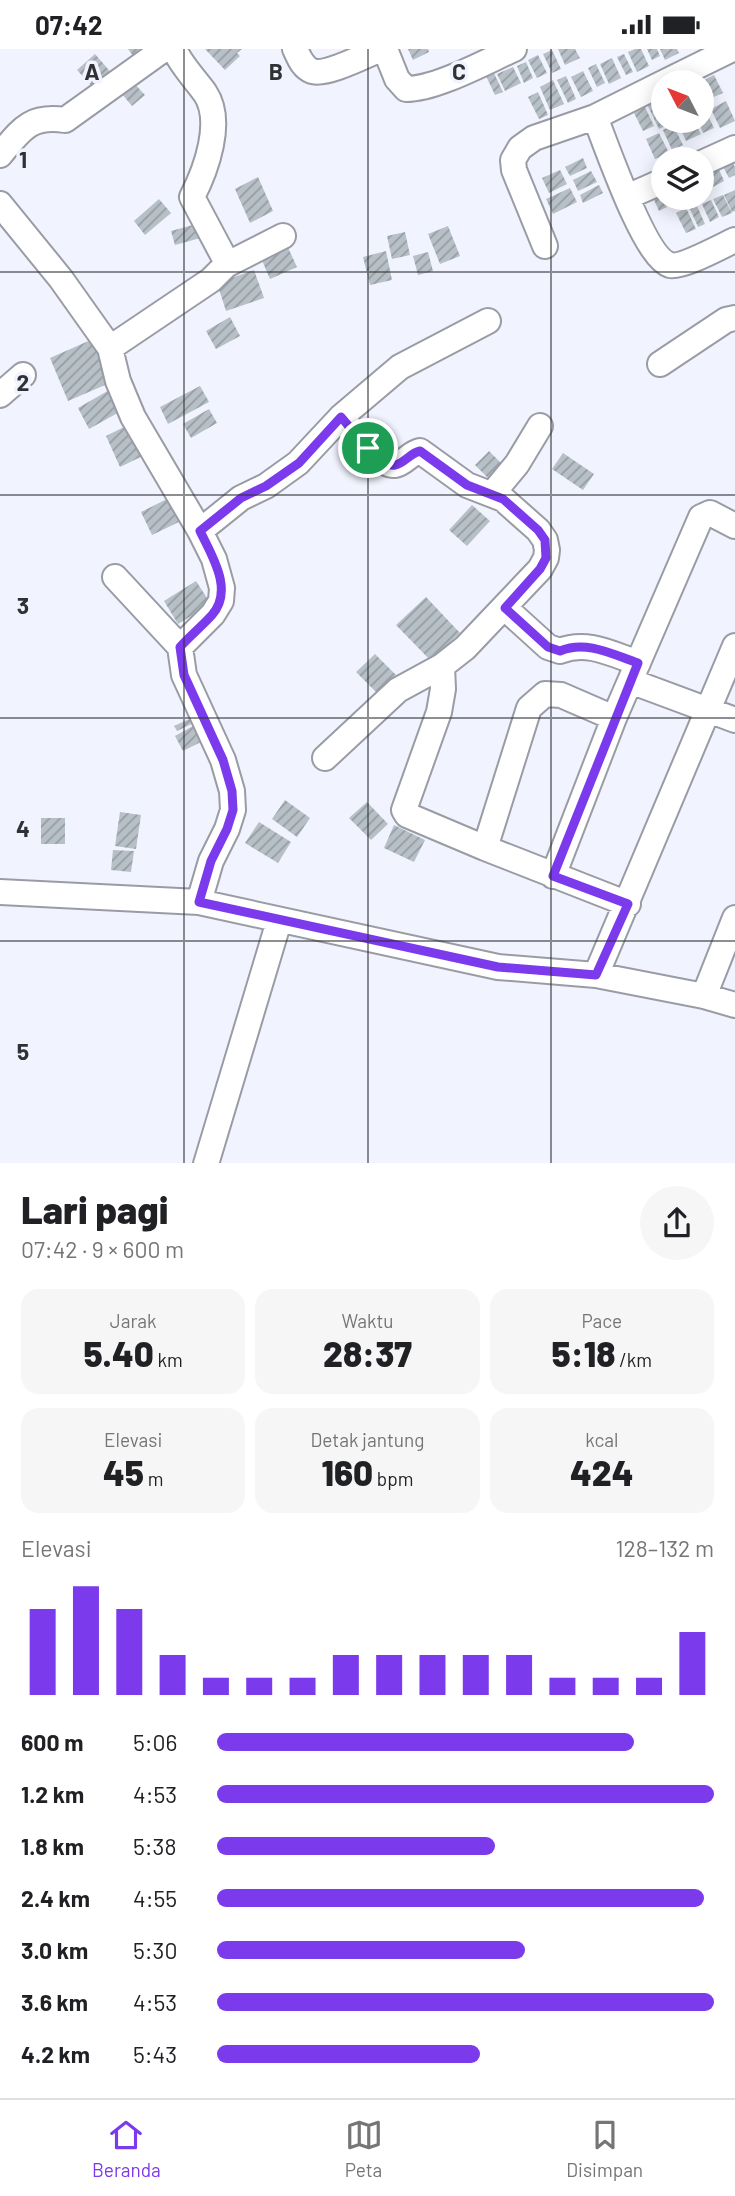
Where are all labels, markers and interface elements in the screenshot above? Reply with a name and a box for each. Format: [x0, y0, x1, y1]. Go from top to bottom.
text: 07:42 [35, 9, 102, 40]
text: A [84, 57, 100, 85]
text: B [269, 57, 283, 85]
text: C [452, 57, 466, 85]
north arrow [651, 70, 714, 133]
map controls [651, 70, 714, 210]
text: 1 [19, 145, 27, 173]
button: layers [651, 147, 714, 210]
text: 2 [17, 368, 29, 396]
pin [338, 418, 398, 478]
icon: arrive [349, 429, 387, 467]
text: 3 [17, 591, 29, 619]
text: 4 [16, 814, 30, 842]
text: 5 [17, 1037, 29, 1065]
text: Lari pagi [21, 1186, 168, 1232]
button: share [640, 1186, 714, 1260]
text: 07:42 · 9 × 600 m [21, 1235, 184, 1263]
text: Jarak [110, 1309, 157, 1332]
text: Waktu [341, 1309, 394, 1332]
text: Pace [581, 1309, 622, 1332]
text: 5.40 [83, 1332, 154, 1374]
text: 28:37 [323, 1332, 412, 1374]
text: 5:18 [552, 1332, 615, 1374]
text: km [154, 1348, 183, 1371]
text: /km [615, 1348, 652, 1371]
text: Elevasi [104, 1428, 162, 1451]
text: Detak jantung [311, 1428, 424, 1451]
text: kcal [585, 1428, 618, 1451]
text: 45 [103, 1451, 144, 1493]
text: 160 [322, 1451, 373, 1493]
text: 424 [570, 1451, 634, 1493]
text: m [144, 1467, 163, 1490]
text: bpm [373, 1467, 413, 1490]
text: Elevasi [21, 1534, 92, 1562]
text: 128–132 m [615, 1534, 714, 1562]
text: 600 m [21, 1728, 83, 1756]
text: 5:06 [133, 1728, 177, 1756]
text: 1.2 km [21, 1780, 84, 1808]
text: 4:53 [133, 1780, 177, 1808]
text: 1.8 km [21, 1832, 84, 1860]
text: 5:38 [133, 1832, 176, 1860]
text: 2.4 km [21, 1884, 90, 1912]
text: 4:55 [133, 1884, 177, 1912]
text: 3.0 km [21, 1936, 88, 1964]
text: 5:30 [133, 1936, 177, 1964]
text: 3.6 km [21, 1988, 88, 2016]
text: 4:53 [133, 1988, 177, 2016]
text: 4.2 km [21, 2040, 90, 2068]
text: 5:43 [133, 2040, 177, 2068]
tab: Beranda [92, 2116, 161, 2181]
tab: Peta [345, 2116, 383, 2181]
tab: Disimpan [566, 2116, 643, 2181]

